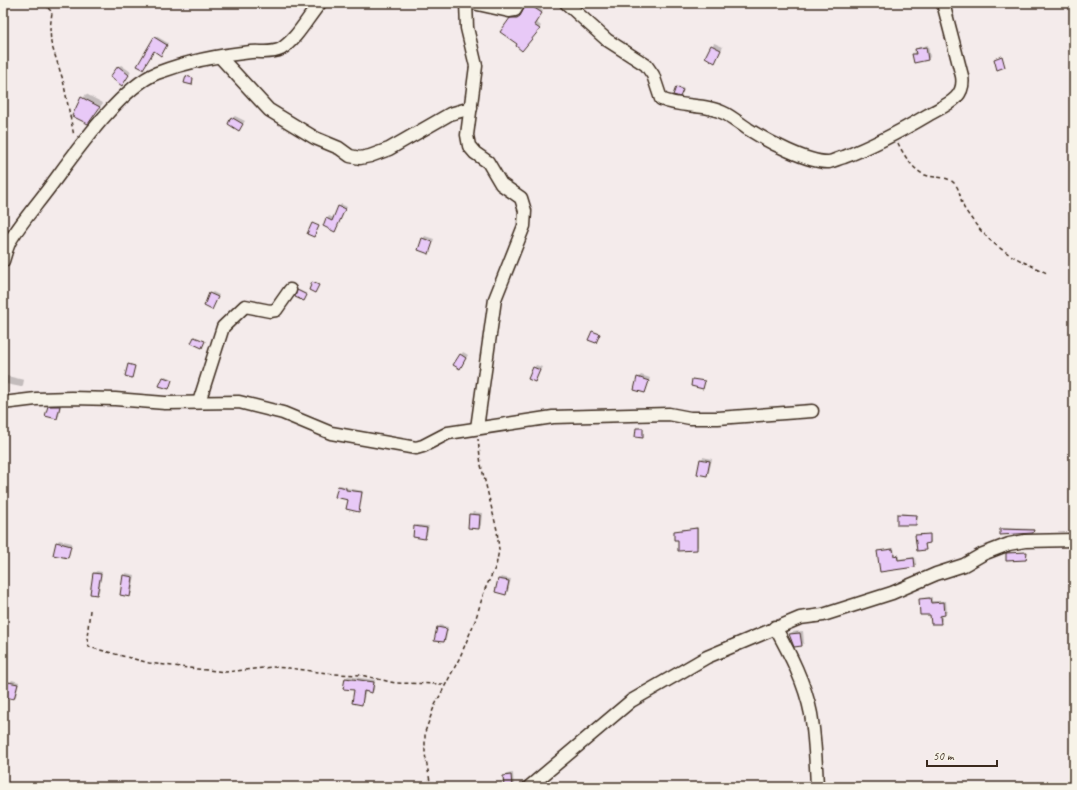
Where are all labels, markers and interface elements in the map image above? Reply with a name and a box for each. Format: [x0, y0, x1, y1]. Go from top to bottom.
scale bar [927, 742, 997, 768]
text: 50 m [933, 748, 955, 764]

